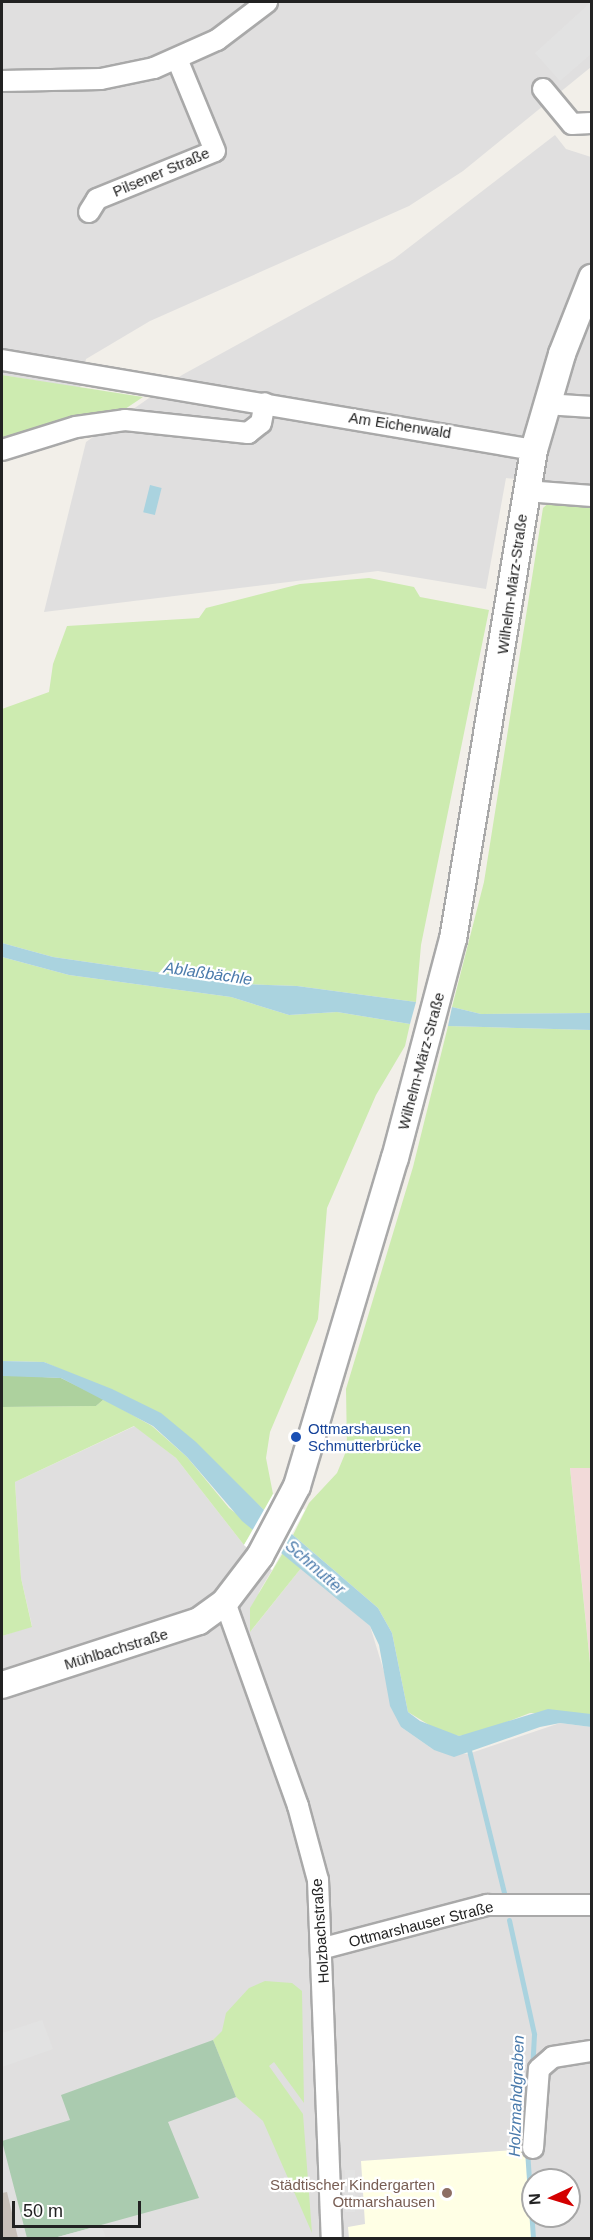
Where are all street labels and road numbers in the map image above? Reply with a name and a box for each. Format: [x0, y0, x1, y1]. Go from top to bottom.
street label: Pilsener Straße [110, 144, 212, 200]
street label: Am Eichenwald [348, 408, 452, 442]
street label: Wilhelm-März-Straße [493, 513, 531, 655]
street label: Wilhelm-März-Straße [394, 990, 448, 1132]
street label: Mühlbachstraße [62, 1625, 170, 1673]
street label: Holzbachstraße [307, 1878, 333, 1984]
street label: Ottmarshauser Straße [347, 1897, 495, 1951]

